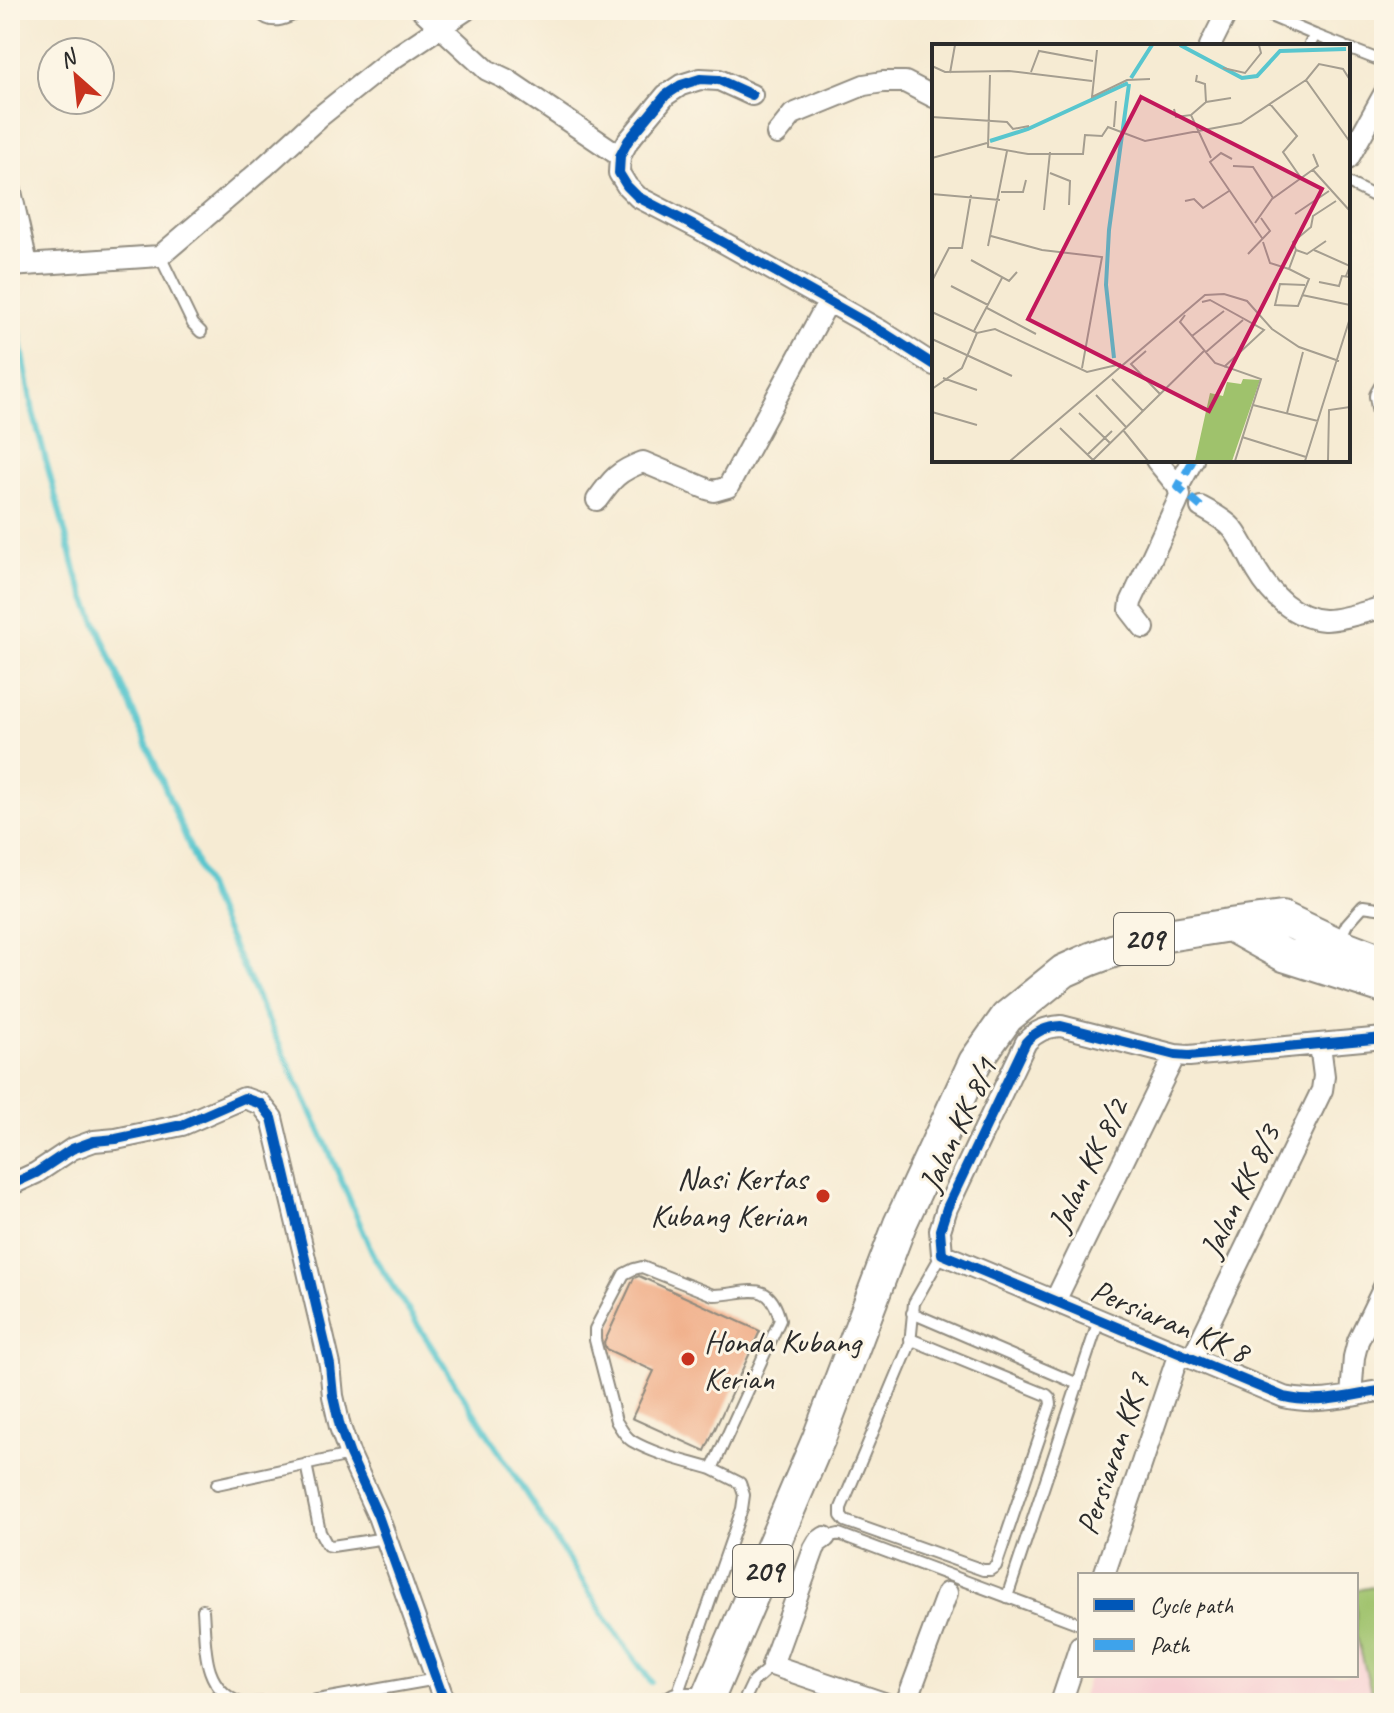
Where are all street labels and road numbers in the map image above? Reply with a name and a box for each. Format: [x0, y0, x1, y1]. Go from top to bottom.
road number: 209 [1114, 913, 1174, 965]
street label: Jalan KK 8/1 [908, 1050, 1007, 1200]
street label: Jalan KK 8/2 [1037, 1090, 1139, 1240]
street label: Jalan KK 8/3 [1189, 1116, 1291, 1266]
street label: Persiaran KK 8 [1085, 1269, 1258, 1374]
street label: Persiaran KK 7 [1066, 1367, 1160, 1540]
road number: 209 [733, 1545, 793, 1597]

